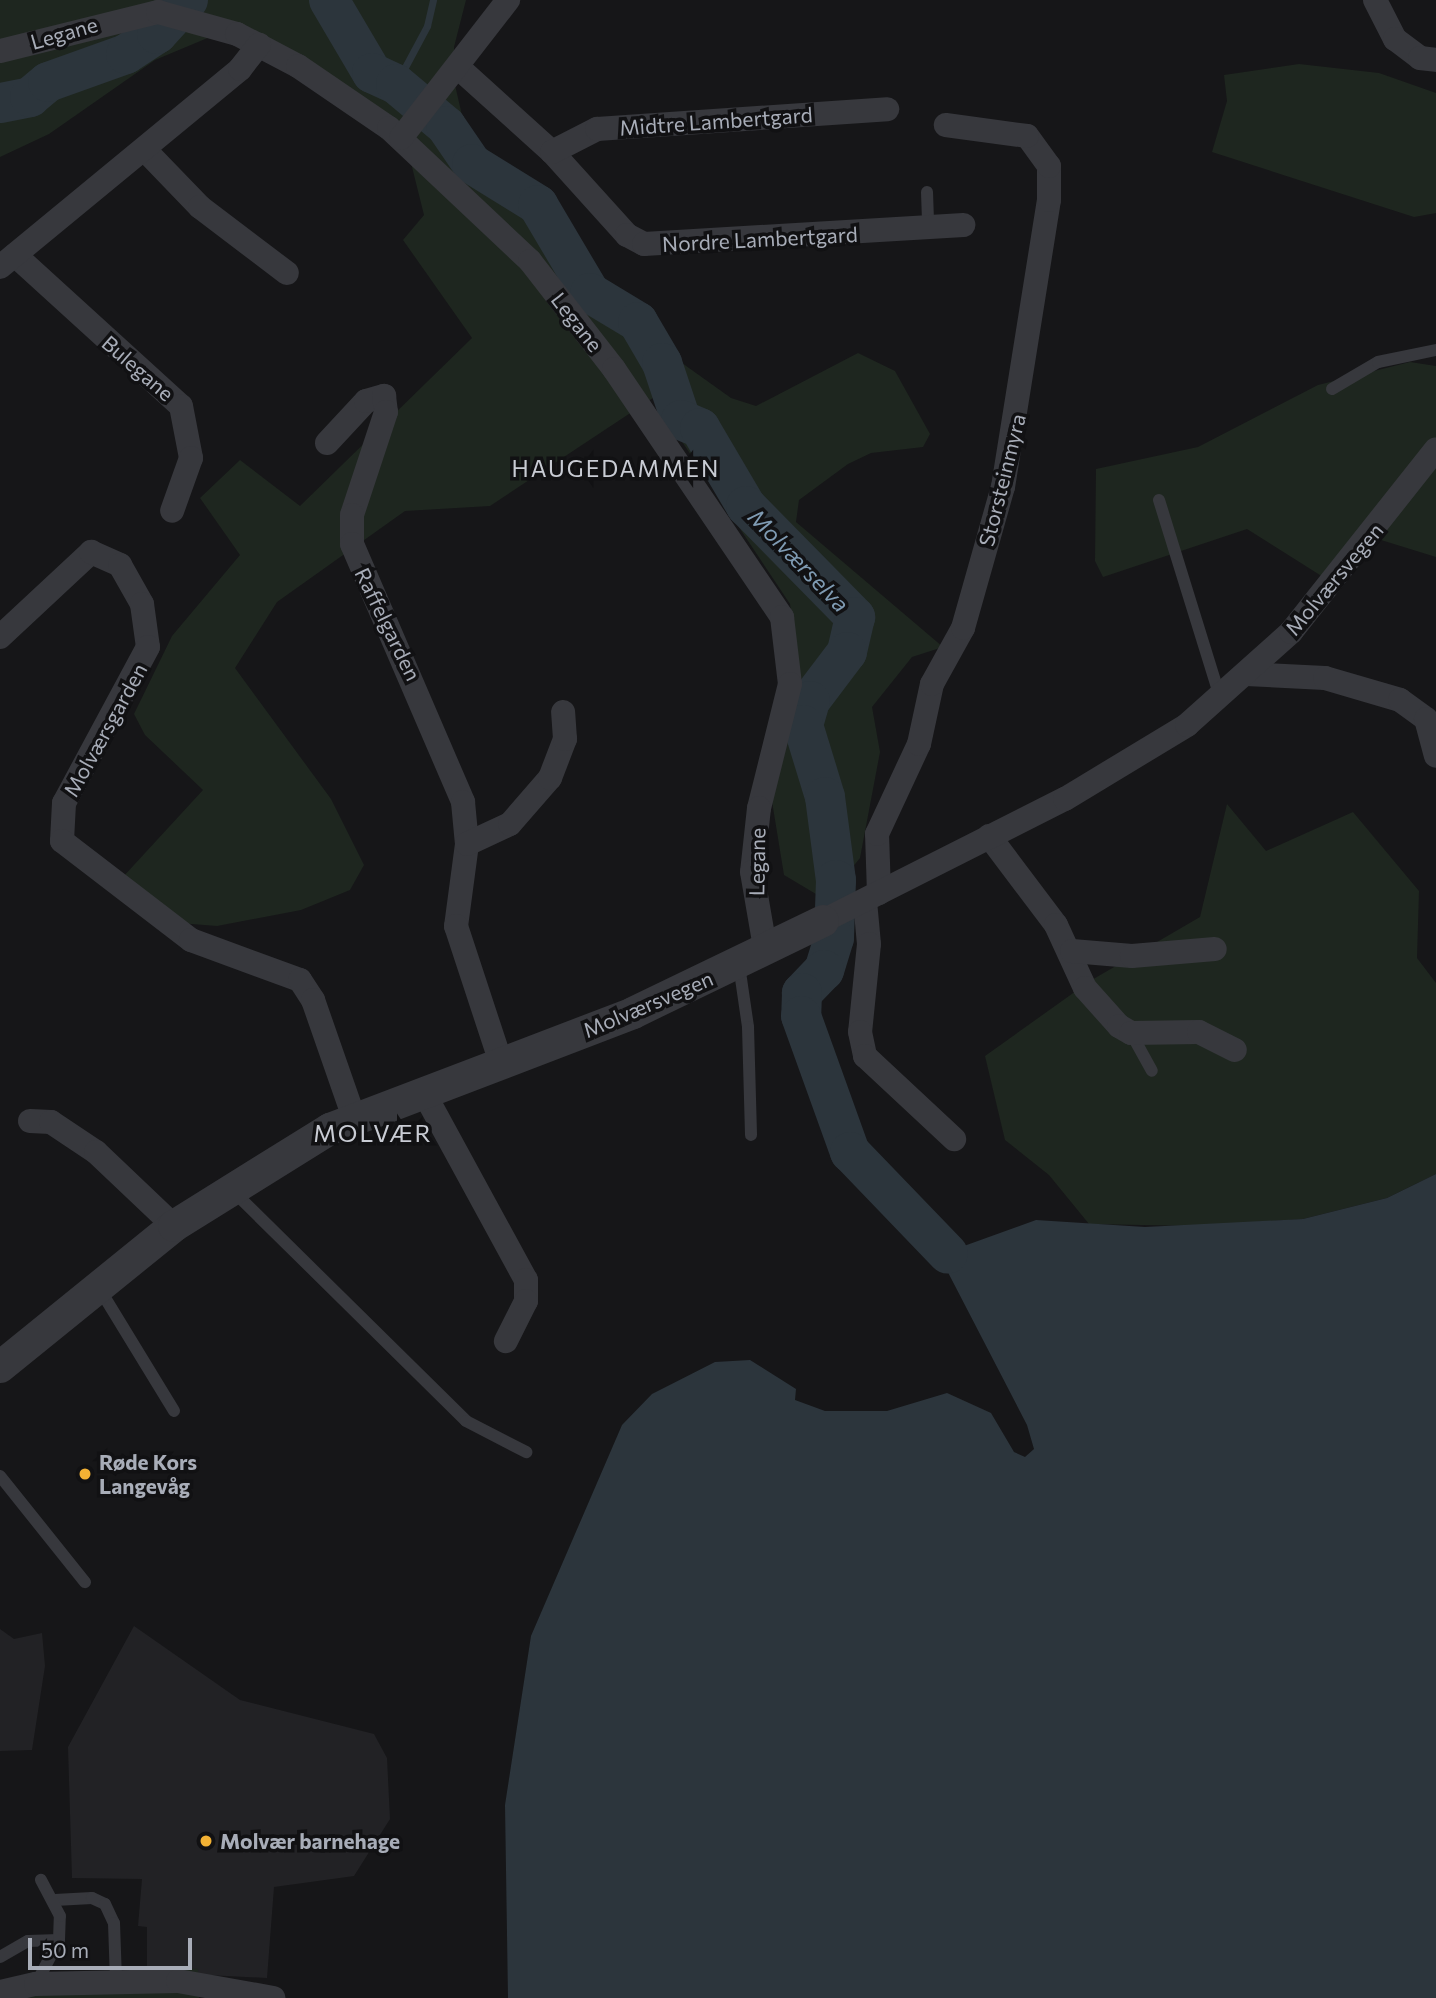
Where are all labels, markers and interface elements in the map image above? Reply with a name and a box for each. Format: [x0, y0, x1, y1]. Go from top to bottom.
street label: Legane [28, 11, 100, 55]
street label: Midtre Lambertgard [619, 102, 813, 140]
street label: Nordre Lambertgard [662, 221, 858, 257]
street label: Legane [546, 287, 608, 357]
street label: Bulegane [97, 330, 179, 406]
street label: Storsteinmyra [973, 411, 1031, 549]
district label: HAUGEDAMMEN [513, 454, 719, 482]
water label: Molværselva [743, 503, 855, 617]
street label: Molværsvegen [1280, 518, 1388, 640]
street label: Raffelgarden [350, 563, 426, 685]
street label: Molværsgarden [58, 659, 152, 801]
street label: Legane [744, 828, 770, 896]
street label: Molværsvegen [579, 965, 717, 1043]
district label: MOLVÆR [314, 1119, 432, 1147]
place label: Røde Kors Langevåg [99, 1449, 197, 1499]
marker: Røde Kors Langevåg [77, 1466, 93, 1482]
place label: Molvær barnehage [220, 1828, 400, 1854]
marker: Molvær barnehage [198, 1833, 214, 1849]
scale bar [32, 1924, 196, 1968]
text: 50 m [41, 1937, 89, 1962]

